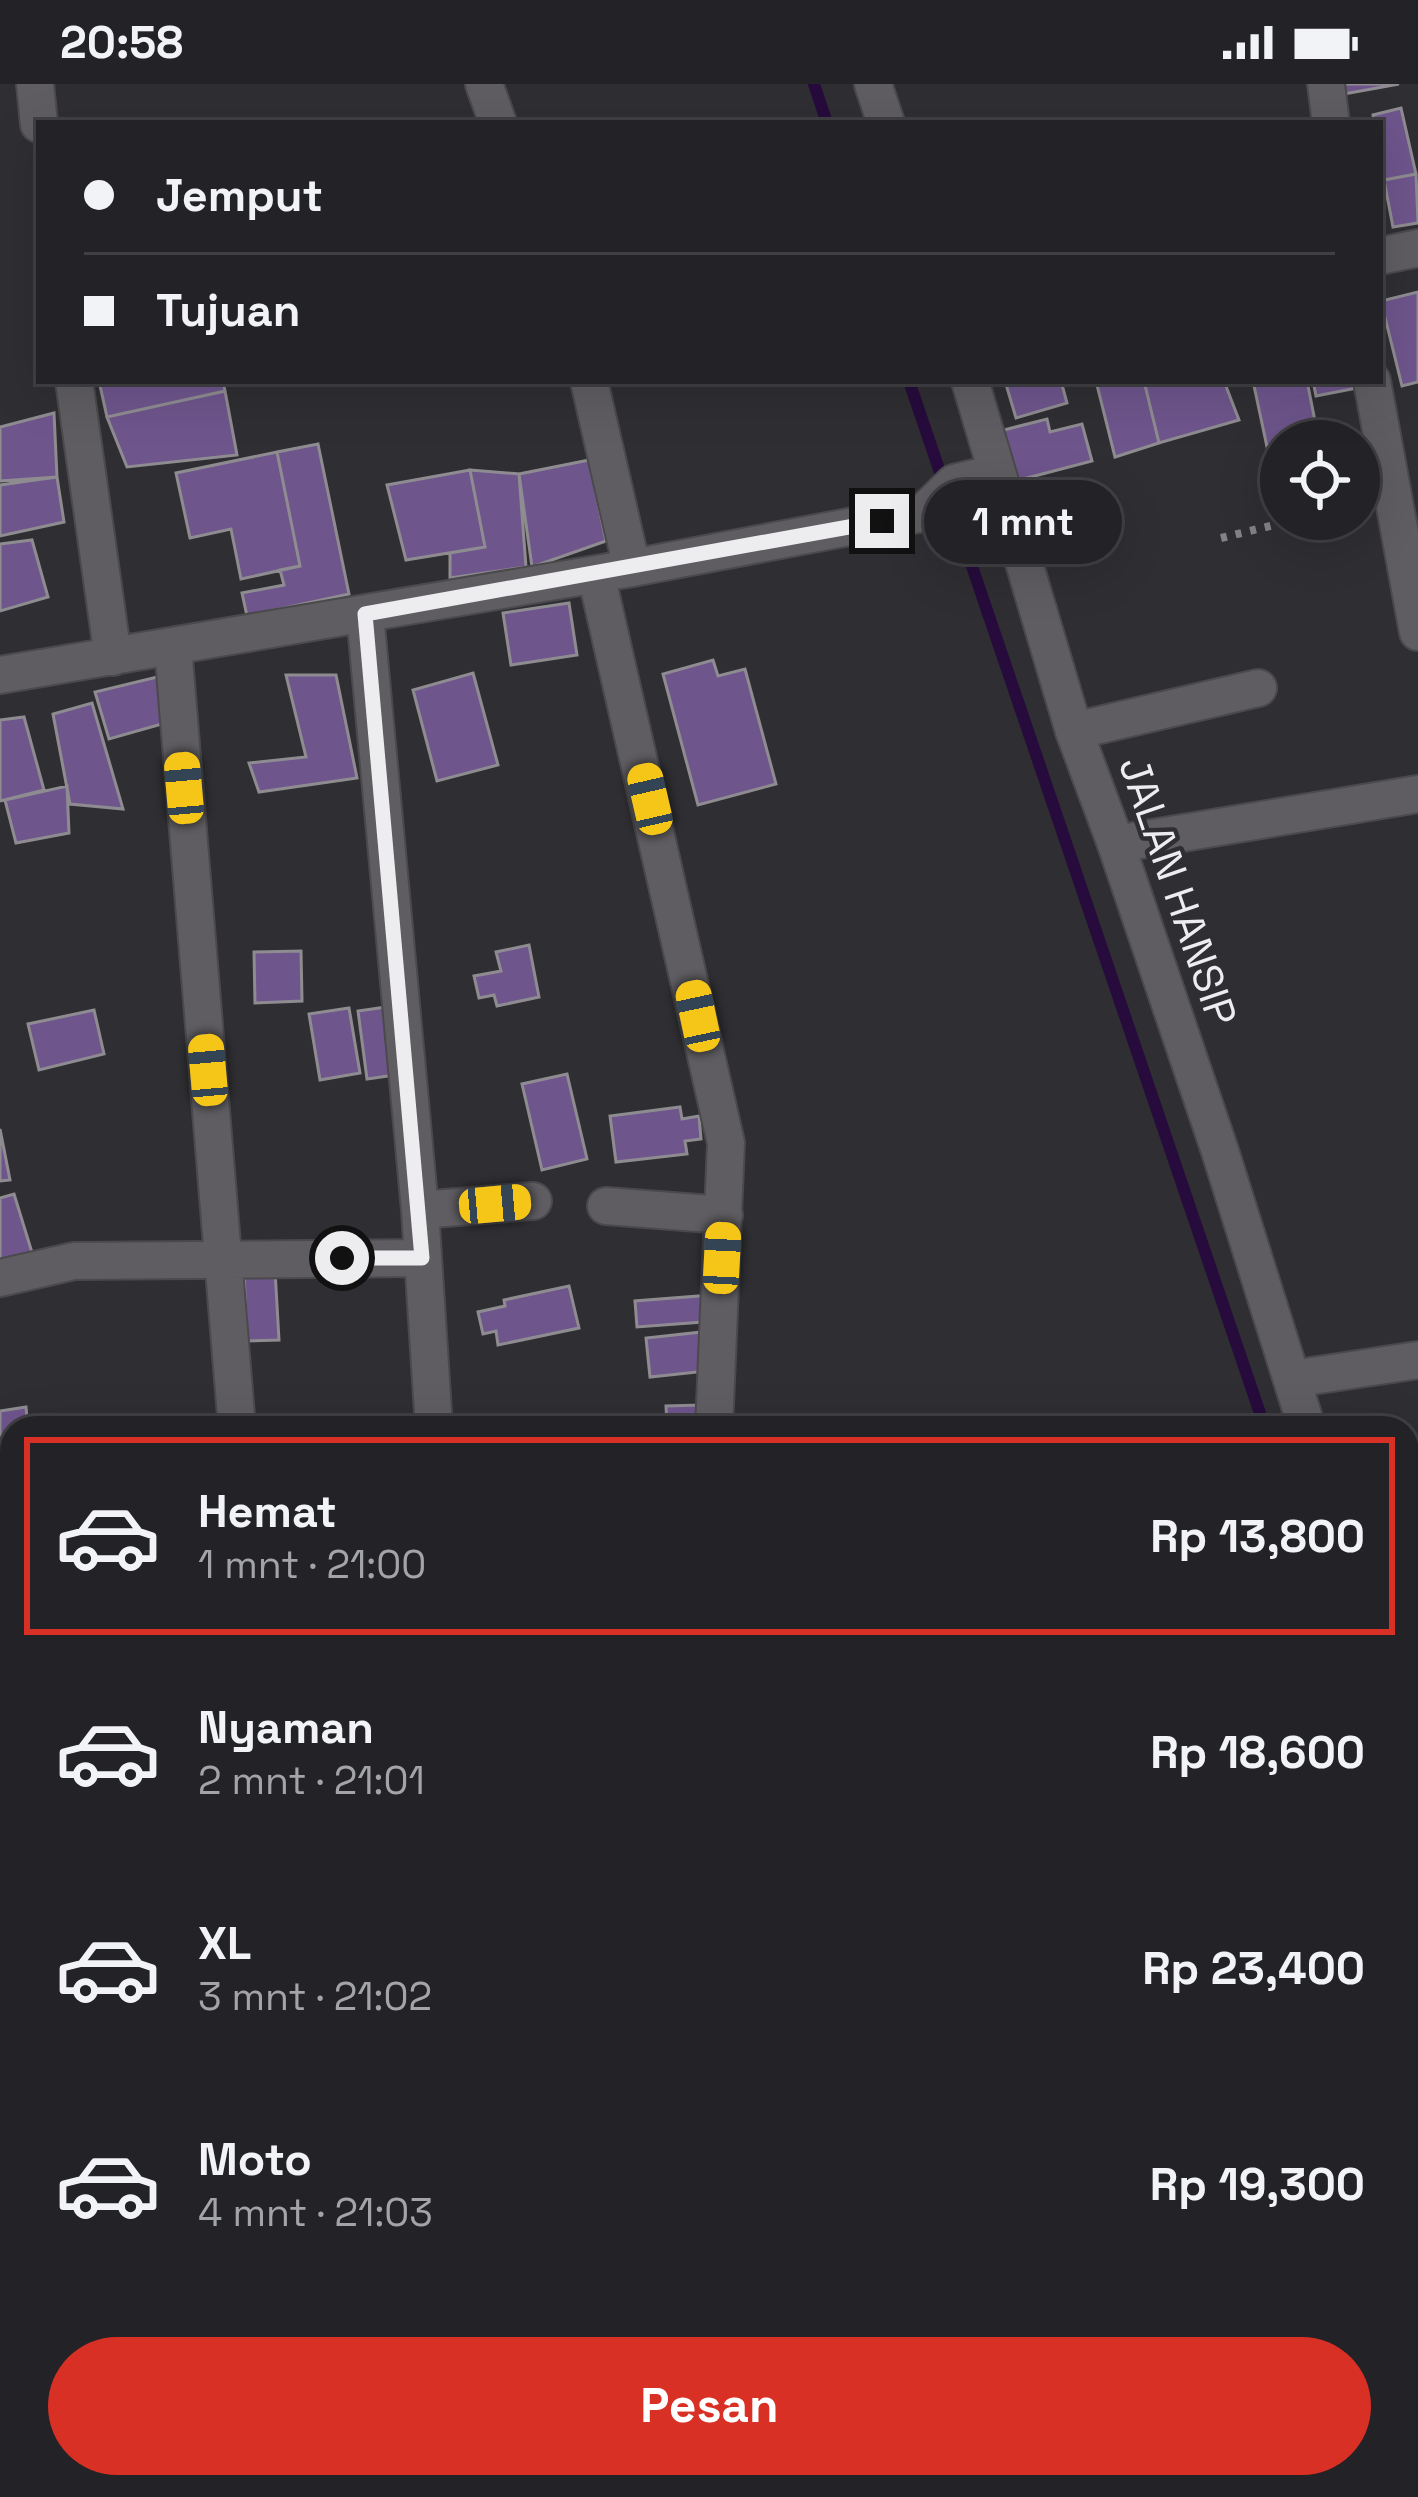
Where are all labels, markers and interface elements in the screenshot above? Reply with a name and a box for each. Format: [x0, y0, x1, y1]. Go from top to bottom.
text: 20:58 [60, 14, 183, 71]
text: Jemput [156, 167, 323, 224]
text: Tujuan [156, 282, 300, 339]
map controls [1260, 420, 1380, 540]
button: locate [1260, 420, 1380, 540]
callout: 1 mnt [924, 479, 1122, 563]
route end [855, 494, 909, 548]
text: 1 mnt [972, 497, 1074, 546]
street label: JALAN HANSIP [1107, 749, 1249, 1033]
car [163, 751, 205, 825]
car [624, 760, 676, 838]
car [673, 977, 723, 1055]
car [187, 1033, 229, 1107]
car [458, 1183, 532, 1225]
car [702, 1221, 742, 1295]
route start [315, 1231, 369, 1285]
icon: car [54, 1482, 162, 1590]
text: Hemat [198, 1483, 337, 1540]
text: Rp 13,800 [1150, 1508, 1365, 1565]
text: 1 mnt · 21:00 [198, 1540, 426, 1589]
icon: car [54, 1698, 162, 1806]
text: Nyaman [198, 1699, 374, 1756]
text: Rp 18,600 [1150, 1724, 1365, 1781]
text: 2 mnt · 21:01 [198, 1756, 425, 1805]
icon: car [54, 1914, 162, 2022]
text: XL [198, 1915, 251, 1972]
text: Rp 23,400 [1142, 1940, 1365, 1997]
text: 3 mnt · 21:02 [198, 1972, 432, 2021]
icon: car [54, 2130, 162, 2238]
text: Moto [198, 2131, 312, 2188]
text: Rp 19,300 [1150, 2156, 1365, 2213]
text: 4 mnt · 21:03 [198, 2188, 433, 2237]
button: Pesan [48, 2337, 1371, 2475]

